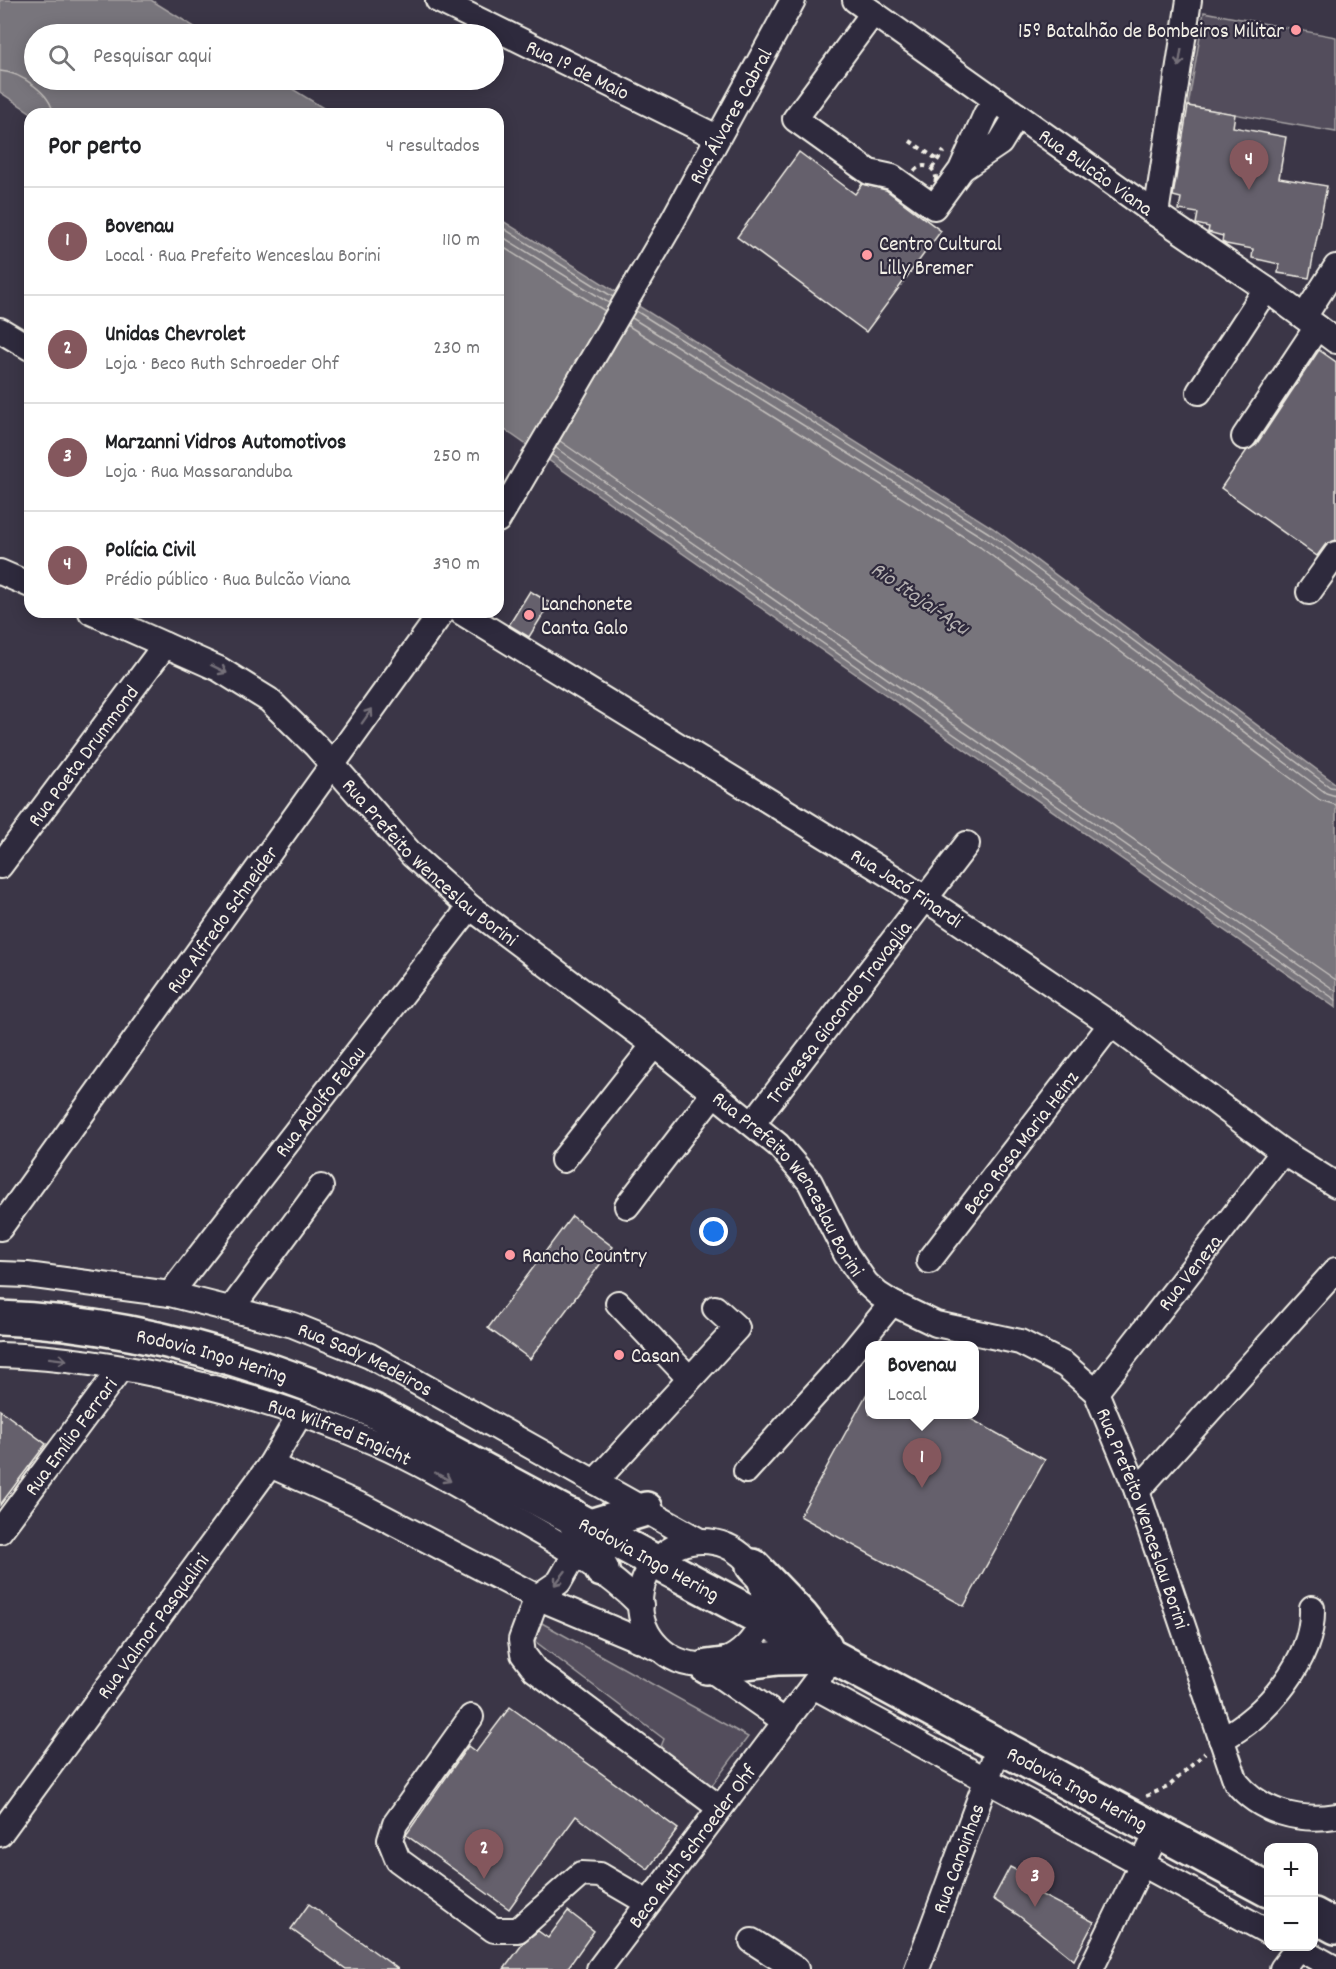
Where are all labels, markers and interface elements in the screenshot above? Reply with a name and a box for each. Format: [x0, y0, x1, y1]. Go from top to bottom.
place label: 15º Batalhão de Bombeiros Militar [1018, 18, 1284, 48]
marker: 15º Batalhão de Bombeiros Militar [1289, 23, 1303, 37]
search box [24, 24, 504, 90]
street label: Rua 1º de Maio [520, 34, 634, 110]
icon: search [45, 41, 78, 74]
text: Pesquisar aqui [93, 42, 212, 73]
street label: Rua Álvares Cabral [683, 44, 782, 191]
one-way arrow [1174, 47, 1185, 67]
street label: Rua Bulcão Viana [1031, 123, 1159, 226]
text: Por perto [48, 129, 141, 166]
text: 4 resultados [386, 133, 480, 161]
pin: 4 [1230, 140, 1268, 190]
text: Bovenau [105, 212, 174, 243]
text: 1 [65, 227, 70, 255]
text: 110 m [442, 227, 480, 255]
place label: Centro Cultural Lilly Bremer [879, 231, 1002, 285]
text: Local · Rua Prefeito Wenceslau Borini [105, 243, 380, 271]
marker: Centro Cultural Lilly Bremer [860, 248, 874, 262]
text: Unidas Chevrolet [105, 320, 246, 351]
text: 2 [63, 335, 72, 363]
text: 230 m [433, 335, 480, 363]
text: Loja · Beco Ruth Schroeder Ohf [105, 351, 339, 379]
text: Marzanni Vidros Automotivos [105, 428, 346, 459]
text: 3 [63, 443, 72, 471]
text: 250 m [433, 443, 480, 471]
text: Loja · Rua Massaranduba [105, 459, 292, 487]
text: Polícia Civil [105, 536, 196, 567]
text: 4 [63, 551, 72, 579]
text: 390 m [433, 551, 480, 579]
water label: Rio Itajaí-Açu [864, 556, 976, 645]
text: Prédio público · Rua Bulcão Viana [105, 567, 350, 595]
place label: Lanchonete Canta Galo [541, 591, 632, 645]
marker: Lanchonete Canta Galo [522, 608, 536, 622]
one-way arrow [209, 664, 227, 676]
street label: Rua Poeta Drummond [22, 680, 148, 834]
one-way arrow [361, 709, 373, 725]
street label: Rua Prefeito Wenceslau Borini [333, 773, 523, 956]
street label: Rua Alfredo Schneider [160, 841, 288, 1001]
street label: Rua Jacó Finardi [843, 842, 967, 938]
street label: Travessa Giocondo Travaglia [760, 915, 921, 1112]
street label: Rua Adolfo Felau [269, 1041, 375, 1165]
street label: Beco Rosa Maria Heinz [958, 1065, 1088, 1222]
street label: Rua Prefeito Wenceslau Borini [704, 1085, 870, 1284]
your location [699, 1217, 728, 1246]
street label: Rua Veneza [1152, 1228, 1232, 1319]
place label: Rancho Country [522, 1243, 647, 1273]
marker: Rancho Country [503, 1248, 517, 1262]
street label: Rua Sady Medeiros [292, 1316, 437, 1406]
street label: Rodovia Ingo Hering [133, 1323, 291, 1393]
popup [865, 1341, 979, 1419]
place label: Casan [631, 1343, 680, 1373]
marker: Casan [612, 1348, 626, 1362]
text: Bovenau [887, 1351, 957, 1382]
one-way arrow [48, 1354, 68, 1365]
street label: Rua Emílio Ferrari [19, 1372, 127, 1503]
text: Local [887, 1382, 927, 1410]
street label: Rua Wilfred Engicht [263, 1392, 416, 1476]
street label: Rua Prefeito Wenceslau Borini [1086, 1404, 1195, 1634]
pin: 1 [902, 1438, 942, 1488]
one-way arrow [434, 1471, 451, 1483]
street label: Rodovia Ingo Hering [572, 1511, 724, 1611]
street label: Rua Valmor Pasqualini [91, 1548, 218, 1707]
one-way arrow [553, 1570, 566, 1586]
street label: Rodovia Ingo Hering [1000, 1741, 1152, 1841]
street label: Beco Ruth Schroeder Ohf [623, 1759, 766, 1936]
street label: Rua Canoinhas [927, 1800, 994, 1918]
pin: 2 [464, 1830, 504, 1879]
map controls [1264, 1843, 1318, 1951]
button: + [1264, 1843, 1318, 1897]
pin: 3 [1016, 1858, 1054, 1907]
button: − [1264, 1897, 1318, 1951]

